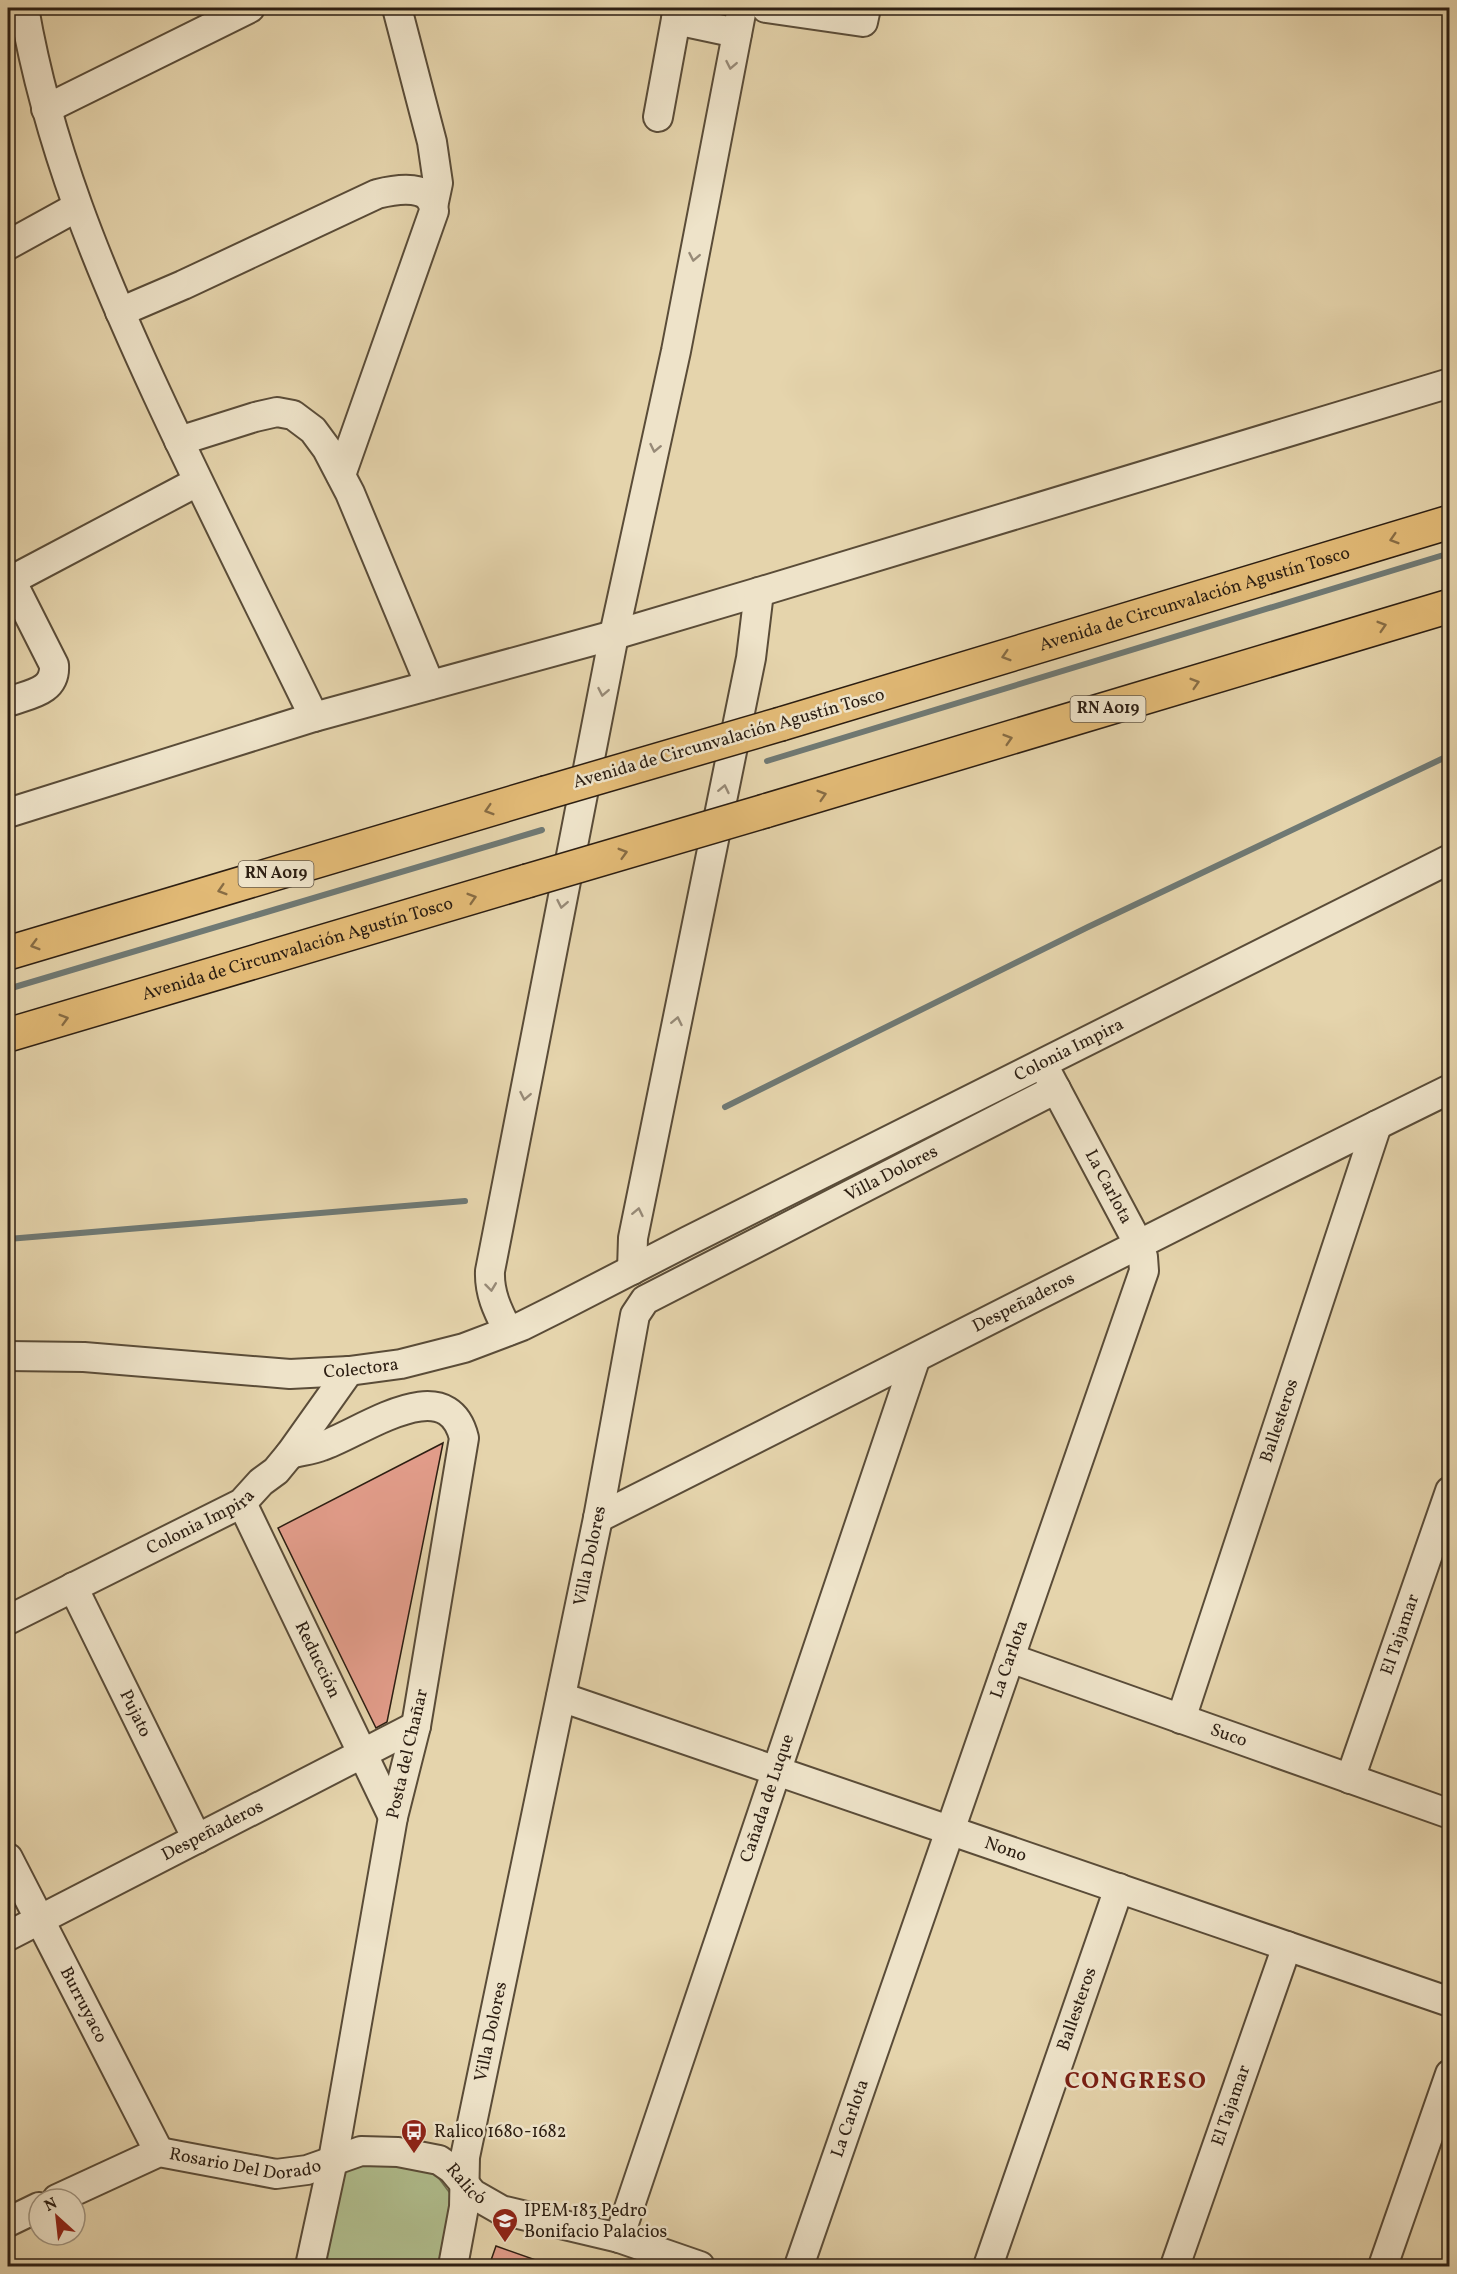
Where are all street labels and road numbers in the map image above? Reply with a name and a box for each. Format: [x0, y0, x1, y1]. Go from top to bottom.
street label: Avenida de Circunvalación Agustín Tosco [1036, 540, 1353, 658]
street label: Avenida de Circunvalación Agustín Tosco [570, 682, 888, 796]
road number: RN A019 [1070, 696, 1146, 722]
road number: RN A019 [238, 861, 314, 887]
street label: Avenida de Circunvalación Agustín Tosco [139, 891, 456, 1007]
street label: Colonia Impira [1010, 1012, 1128, 1088]
street label: Villa Dolores [840, 1139, 942, 1208]
street label: La Carlota [1078, 1145, 1138, 1229]
street label: Despeñaderos [968, 1266, 1079, 1339]
street label: Colectora [323, 1352, 400, 1385]
street label: Ballesteros [1254, 1376, 1305, 1466]
street label: Colonia Impira [142, 1484, 261, 1561]
street label: Villa Dolores [568, 1504, 612, 1608]
street label: El Tajamar [1375, 1590, 1426, 1678]
street label: Reducción [288, 1617, 347, 1703]
street label: La Carlota [984, 1617, 1034, 1702]
street label: Pujato [113, 1685, 158, 1742]
street label: Posta del Chañar [381, 1686, 435, 1821]
street label: Suco [1207, 1717, 1251, 1754]
street label: Cañada de Luque [734, 1731, 801, 1866]
street label: Despeñaderos [157, 1794, 268, 1867]
street label: Nono [981, 1831, 1030, 1868]
street label: Burruyaco [53, 1962, 113, 2047]
street label: Ballesteros [1051, 1964, 1103, 2054]
street label: Villa Dolores [468, 1979, 514, 2084]
street label: El Tajamar [1205, 2061, 1257, 2149]
street label: La Carlota [825, 2076, 875, 2161]
street label: Rosario Del Dorado [167, 2142, 325, 2186]
street label: Ralicó [440, 2158, 490, 2211]

